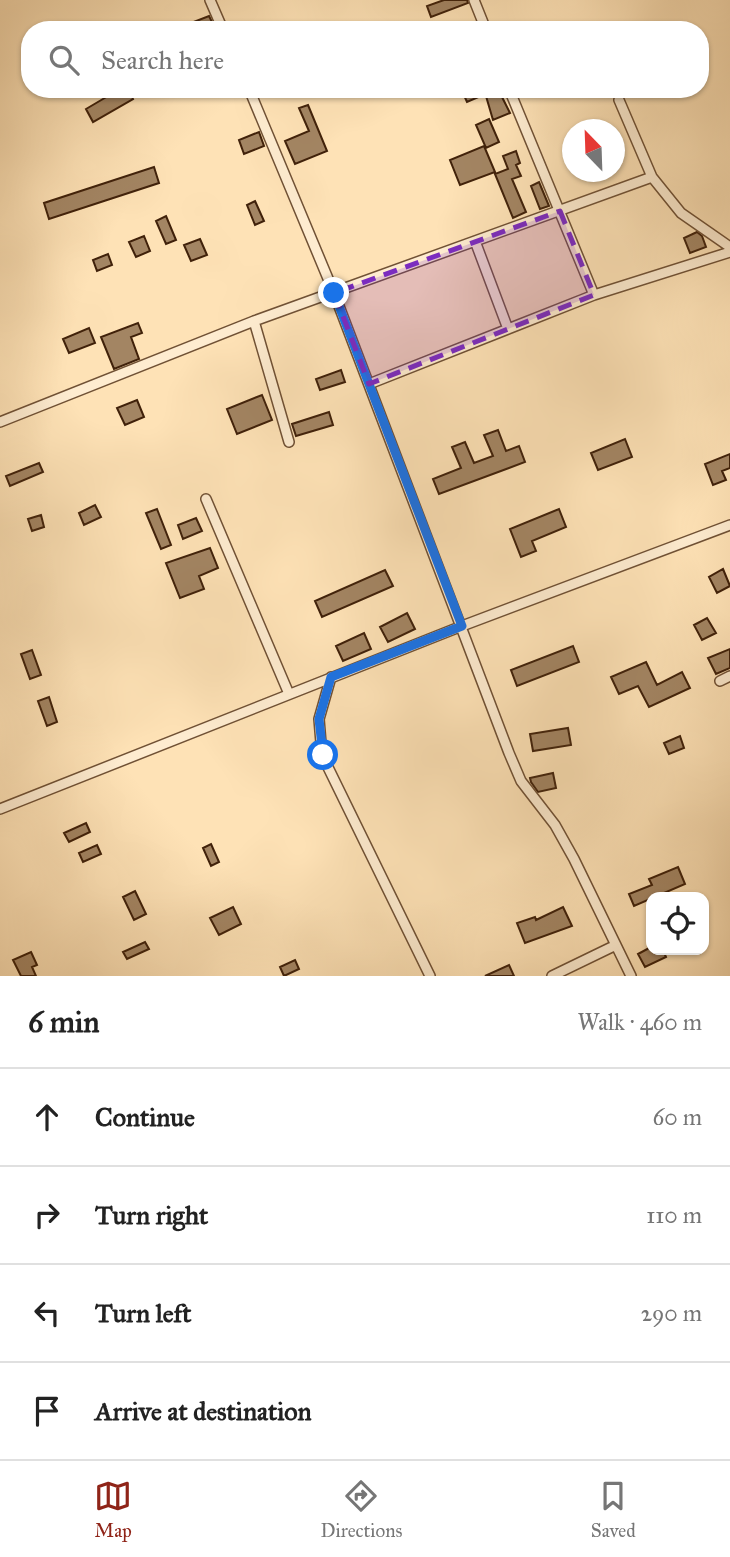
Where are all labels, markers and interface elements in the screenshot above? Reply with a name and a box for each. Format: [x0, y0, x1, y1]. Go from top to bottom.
search box [21, 21, 709, 98]
icon: search [45, 41, 83, 79]
text: Search here [101, 44, 224, 76]
north arrow [562, 119, 625, 182]
route end [318, 277, 349, 308]
route start [307, 739, 338, 770]
map controls [646, 892, 709, 955]
button: locate [646, 892, 709, 955]
text: 6 min [28, 1004, 100, 1040]
text: Walk · 460 m [577, 1008, 702, 1036]
icon: ahead [28, 1098, 66, 1136]
text: Continue [95, 1101, 195, 1133]
text: 60 m [653, 1103, 702, 1131]
icon: right [28, 1196, 66, 1234]
text: Turn right [95, 1199, 208, 1231]
text: 110 m [646, 1201, 702, 1229]
icon: left [28, 1294, 66, 1332]
text: Turn left [95, 1297, 191, 1329]
text: 290 m [641, 1299, 702, 1327]
icon: arrive [28, 1392, 66, 1430]
text: Arrive at destination [95, 1395, 312, 1427]
tab: Map [94, 1477, 132, 1542]
tab: Directions [320, 1477, 402, 1542]
tab: Saved [591, 1477, 636, 1542]

